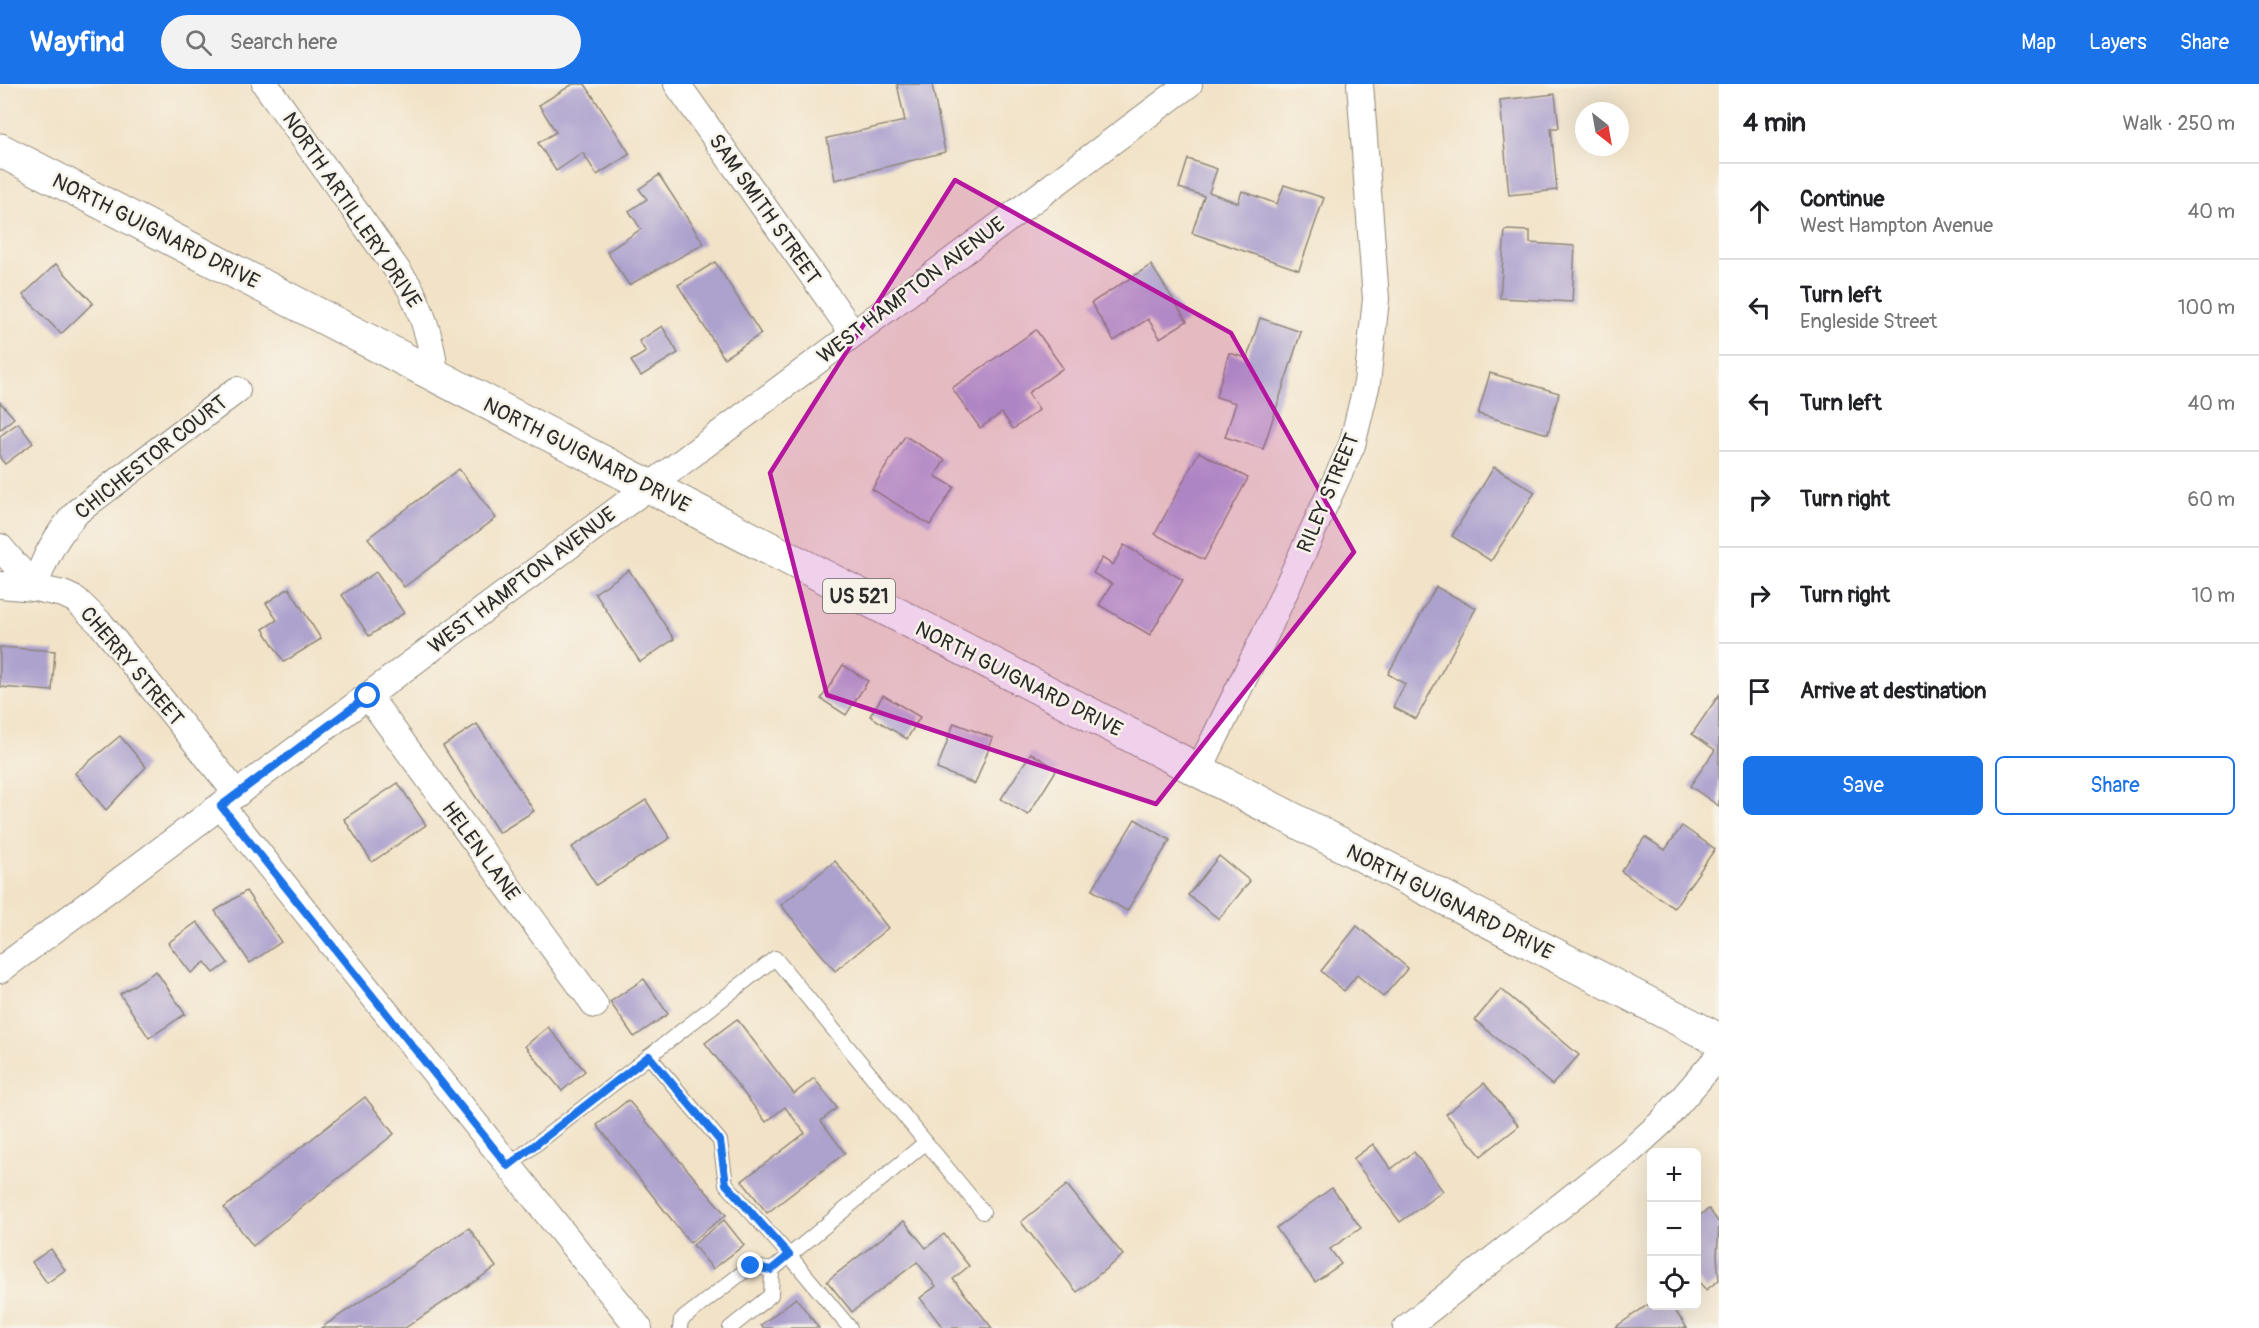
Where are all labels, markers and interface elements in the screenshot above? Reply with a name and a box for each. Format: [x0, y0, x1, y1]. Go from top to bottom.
search box [161, 15, 581, 69]
text: Wayfind [30, 25, 125, 60]
icon: search [182, 26, 215, 59]
text: Search here [230, 28, 337, 56]
text: Map [2021, 29, 2056, 56]
text: Layers [2089, 29, 2147, 56]
text: Share [2180, 29, 2229, 56]
north arrow [1575, 102, 1629, 156]
street label: NORTH ARTILLERY DRIVE [276, 107, 427, 314]
text: 4 min [1743, 107, 1806, 139]
text: Walk · 250 m [2123, 111, 2235, 136]
street label: SAM SMITH STREET [703, 129, 827, 290]
street label: NORTH GUIGNARD DRIVE [47, 167, 264, 296]
text: Continue [1800, 185, 1884, 213]
icon: ahead [1743, 195, 1776, 228]
text: 40 m [2188, 199, 2235, 224]
street label: WEST HAMPTON AVENUE [812, 211, 1011, 370]
text: West Hampton Avenue [1800, 213, 1993, 238]
text: Turn left [1800, 281, 1882, 309]
icon: left [1743, 291, 1776, 324]
text: 100 m [2178, 295, 2235, 320]
text: Engleside Street [1800, 309, 1937, 334]
icon: left [1743, 387, 1776, 420]
street label: CHICHESTOR COURT [70, 389, 233, 525]
text: Turn left [1800, 389, 1882, 417]
street label: NORTH GUIGNARD DRIVE [478, 391, 695, 520]
text: 40 m [2188, 391, 2235, 416]
street label: RILEY STREET [1291, 429, 1366, 557]
icon: right [1743, 483, 1776, 516]
text: Turn right [1800, 485, 1890, 513]
text: 60 m [2188, 487, 2235, 512]
street label: WEST HAMPTON AVENUE [423, 501, 622, 660]
road number: US 521 [823, 579, 895, 613]
icon: right [1743, 579, 1776, 612]
text: Turn right [1800, 581, 1890, 609]
text: 10 m [2191, 583, 2235, 608]
street label: CHERRY STREET [74, 601, 190, 732]
street label: NORTH GUIGNARD DRIVE [910, 615, 1127, 744]
icon: arrive [1743, 675, 1776, 708]
text: Arrive at destination [1800, 677, 1986, 705]
route start [354, 682, 380, 708]
button: Save [1743, 756, 1983, 815]
button: Share [1995, 756, 2235, 815]
street label: HELEN LANE [435, 796, 526, 907]
street label: NORTH GUIGNARD DRIVE [1341, 838, 1558, 967]
map controls [1647, 1148, 1701, 1310]
button: + [1647, 1148, 1701, 1202]
button: − [1647, 1202, 1701, 1256]
route end [737, 1252, 763, 1278]
button: locate [1647, 1256, 1701, 1310]

